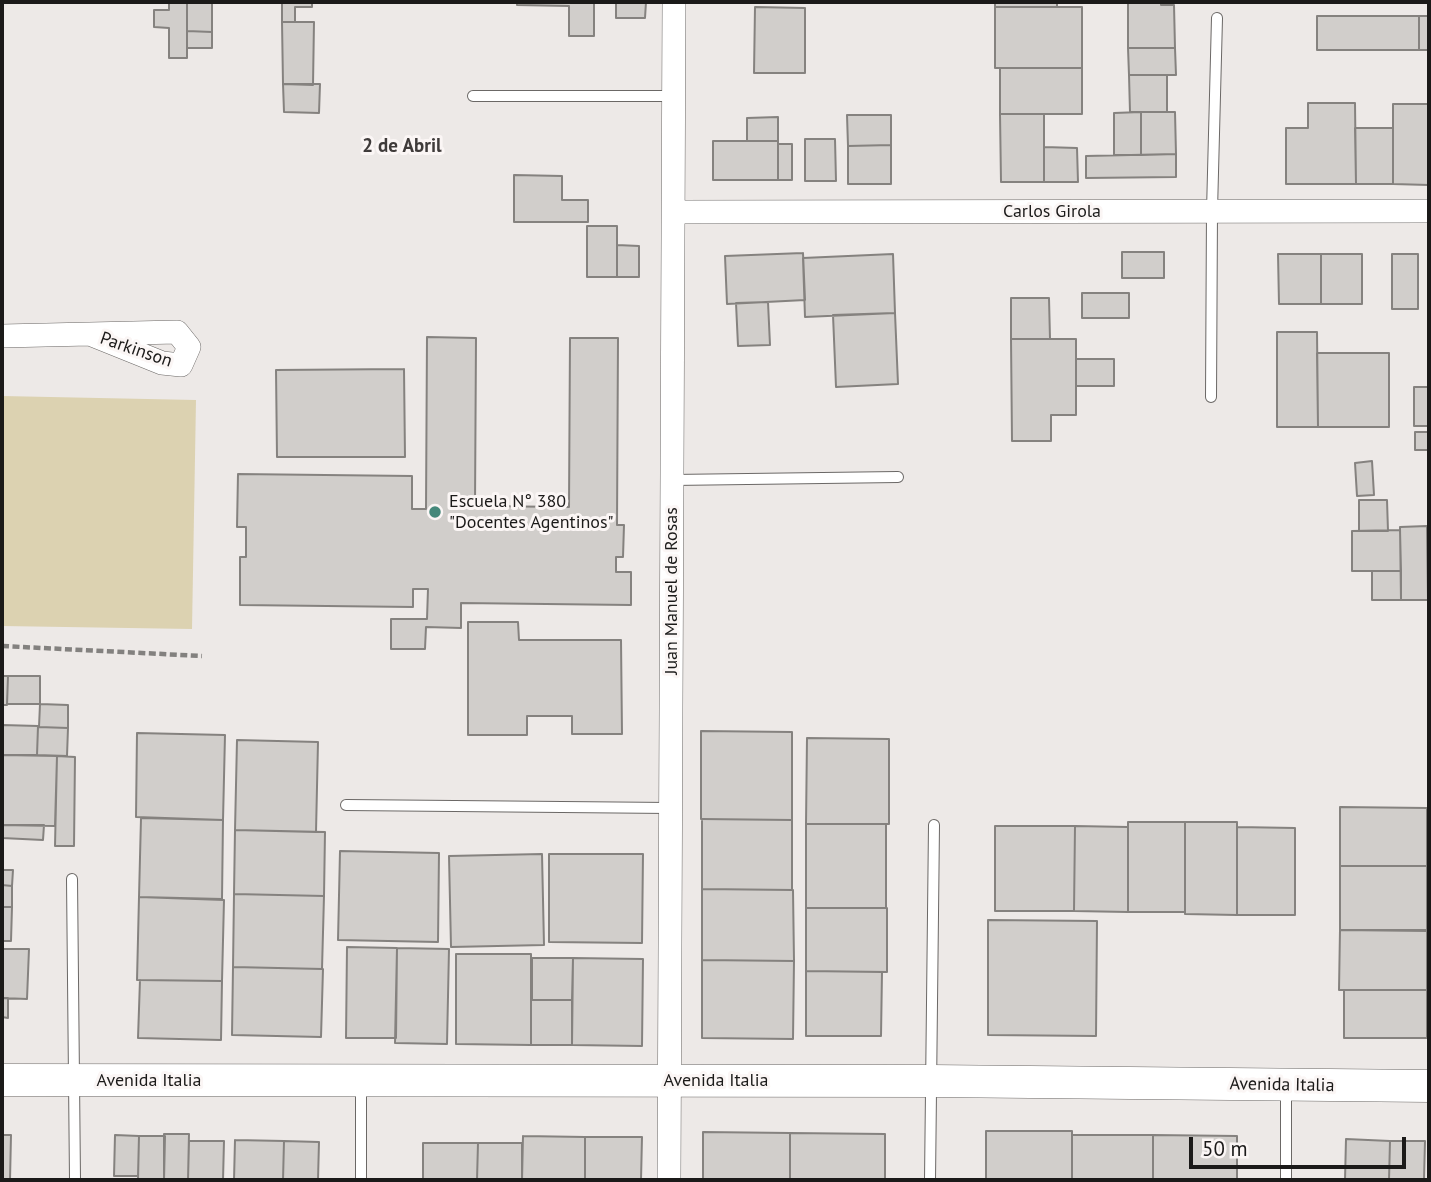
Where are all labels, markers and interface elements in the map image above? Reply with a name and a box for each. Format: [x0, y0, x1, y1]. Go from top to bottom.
district label: 2 de Abril [362, 136, 442, 158]
street label: Carlos Girola [1003, 201, 1101, 223]
street label: Parkinson [97, 328, 175, 372]
place label: Escuela N° 380 "Docentes Agentinos" [449, 491, 614, 534]
marker: Escuela N° 380 "Docentes Agentinos" [427, 504, 443, 520]
street label: Juan Manuel de Rosas [661, 507, 683, 675]
street label: Avenida Italia [97, 1070, 201, 1092]
street label: Avenida Italia [664, 1070, 768, 1092]
street label: Avenida Italia [1229, 1073, 1335, 1097]
scale bar [1193, 1122, 1410, 1166]
text: 50 m [1202, 1135, 1248, 1162]

